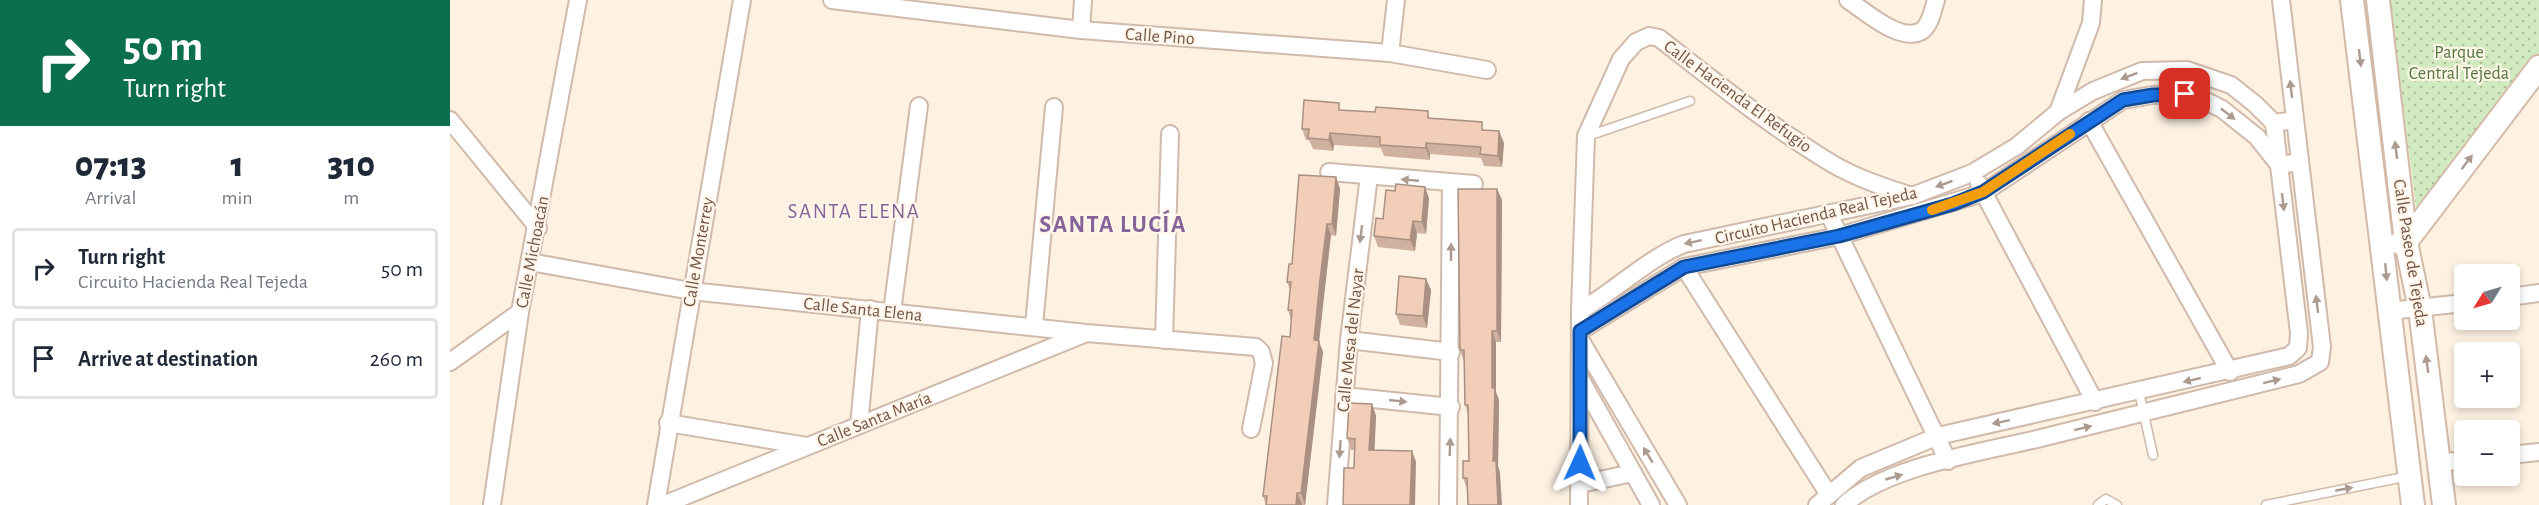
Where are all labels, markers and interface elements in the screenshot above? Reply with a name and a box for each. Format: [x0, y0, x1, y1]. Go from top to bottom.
icon: right [24, 24, 102, 102]
text: 50 m [123, 26, 203, 68]
street label: Calle Pino [1125, 26, 1195, 48]
street label: Calle Hacienda El Refugio [1660, 37, 1815, 156]
park label: Parque Central Tejeda [2409, 44, 2509, 83]
one-way arrow [2355, 49, 2364, 68]
pin [2159, 68, 2210, 119]
one-way arrow [2120, 72, 2138, 82]
text: Turn right [123, 75, 226, 102]
icon: arrive [2168, 77, 2201, 110]
one-way arrow [2287, 80, 2296, 99]
one-way arrow [2221, 108, 2236, 120]
one-way arrow [2391, 140, 2400, 159]
text: 07:13 [75, 147, 147, 183]
text: 1 [230, 147, 244, 183]
text: 310 [327, 147, 375, 183]
one-way arrow [2461, 155, 2473, 170]
one-way arrow [1400, 175, 1419, 184]
street label: Calle Paseo de Tejeda [2389, 178, 2431, 328]
one-way arrow [1935, 179, 1953, 189]
street label: Circuito Hacienda Real Tejeda [1713, 184, 1919, 248]
text: Arrival [85, 188, 136, 208]
text: min [221, 188, 253, 208]
text: m [343, 188, 359, 208]
one-way arrow [2279, 193, 2288, 212]
street label: Calle Michoacán [513, 195, 553, 310]
street label: Calle Monterrey [680, 196, 718, 308]
district label: SANTA ELENA [788, 201, 920, 222]
district label: SANTA LUCÍA [1039, 209, 1187, 237]
one-way arrow [1357, 225, 1366, 244]
one-way arrow [1683, 238, 1702, 248]
one-way arrow [1446, 242, 1456, 261]
text: Turn right [78, 246, 165, 268]
icon: right [27, 252, 60, 285]
text: 50 m [381, 258, 423, 280]
one-way arrow [2381, 263, 2391, 282]
north arrow [2454, 264, 2520, 330]
map controls [2454, 264, 2520, 486]
street label: Calle Mesa del Nayar [1335, 267, 1368, 413]
text: Circuito Hacienda Real Tejeda [78, 272, 308, 292]
one-way arrow [2312, 294, 2322, 313]
street label: Calle Santa Elena [803, 295, 923, 325]
icon: arrive [27, 342, 60, 375]
button: + [2454, 342, 2520, 408]
text: Arrive at destination [78, 348, 258, 370]
text: 260 m [370, 348, 423, 370]
one-way arrow [2423, 354, 2432, 373]
one-way arrow [2263, 375, 2281, 385]
one-way arrow [2182, 376, 2201, 385]
street label: Calle Santa María [815, 389, 934, 451]
one-way arrow [1388, 397, 1407, 406]
one-way arrow [1992, 418, 2011, 427]
button: − [2454, 420, 2520, 486]
one-way arrow [2073, 422, 2092, 432]
position arrow [1548, 431, 1612, 495]
one-way arrow [1445, 437, 1454, 456]
one-way arrow [1336, 440, 1345, 459]
one-way arrow [1643, 447, 1654, 463]
one-way arrow [1885, 471, 1903, 481]
one-way arrow [2334, 484, 2353, 493]

